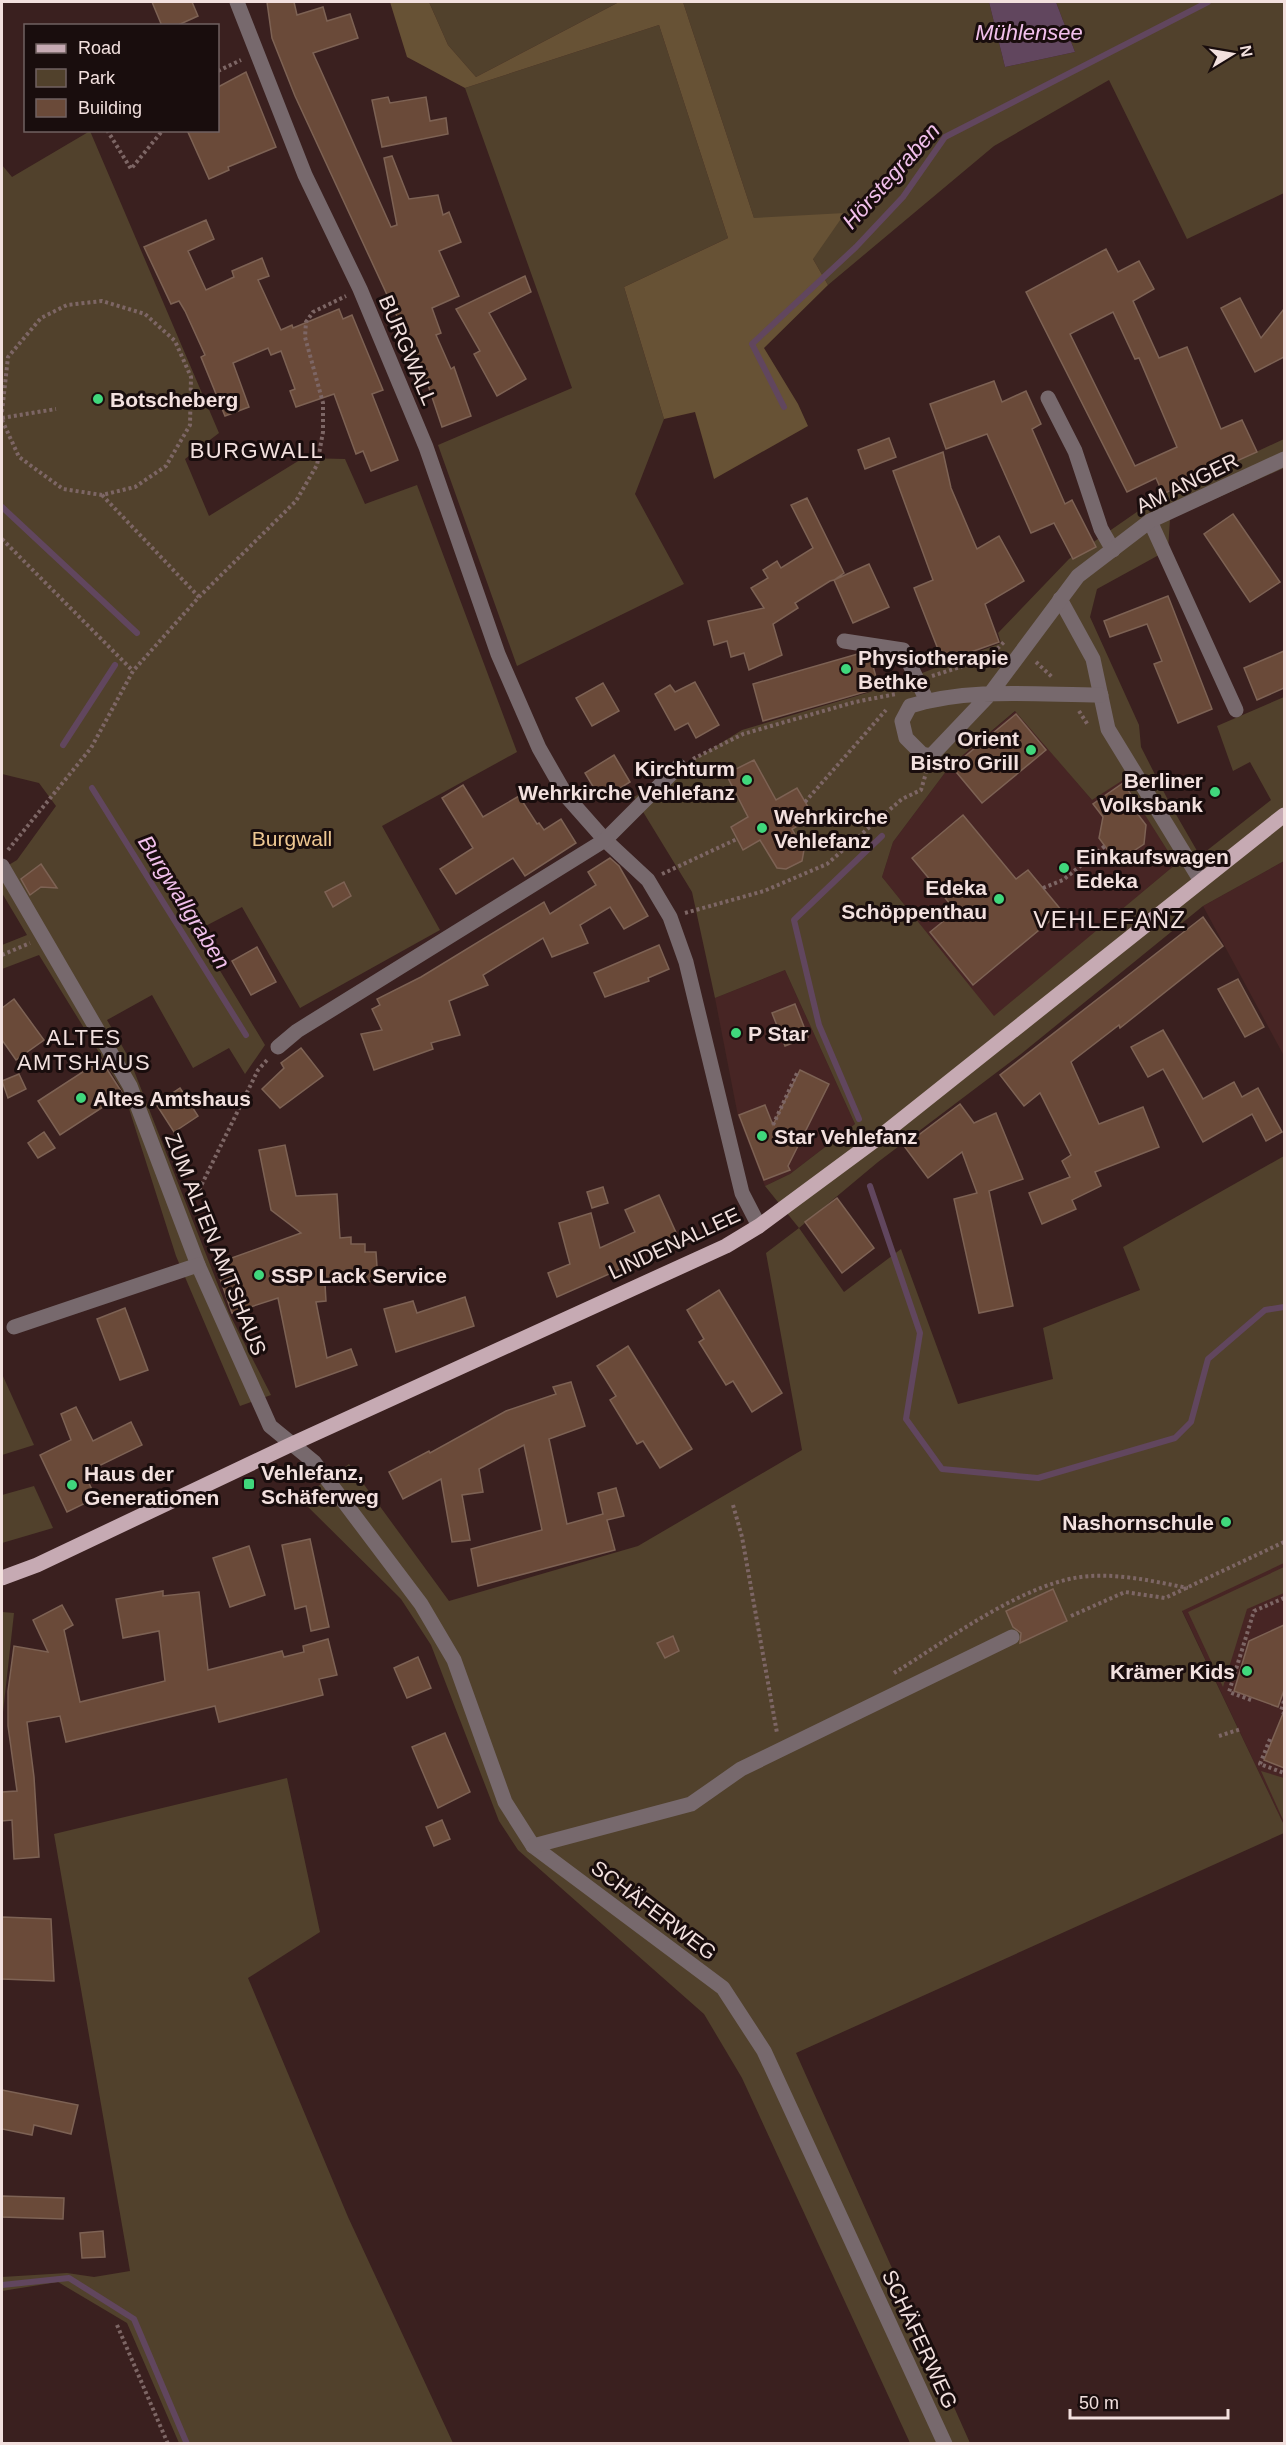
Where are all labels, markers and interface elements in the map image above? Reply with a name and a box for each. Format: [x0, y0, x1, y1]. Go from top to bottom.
water label: Mühlensee [975, 20, 1083, 45]
legend [24, 24, 219, 132]
north arrow [1202, 24, 1262, 84]
text: Road [78, 38, 121, 58]
text: N [1237, 44, 1256, 59]
text: Park [78, 68, 116, 88]
text: Building [78, 98, 142, 118]
water label: Hörstegraben [837, 118, 945, 234]
street label: BURGWALL [375, 292, 441, 408]
place label: Botscheberg [110, 388, 238, 411]
marker: Botscheberg [91, 392, 105, 406]
district label: BURGWALL [190, 438, 324, 463]
street label: AM ANGER [1132, 448, 1242, 518]
place label: Physiotherapie Bethke [858, 646, 1009, 693]
marker: Physiotherapie Bethke [839, 662, 853, 676]
place label: Orient Bistro Grill [910, 727, 1019, 774]
marker: Orient Bistro Grill [1024, 743, 1038, 757]
place label: Kirchturm Wehrkirche Vehlefanz [518, 757, 735, 804]
place label: Berliner Volksbank [1100, 769, 1203, 816]
marker: Kirchturm Wehrkirche Vehlefanz [740, 773, 754, 787]
marker: Berliner Volksbank [1208, 785, 1222, 799]
place label: Wehrkirche Vehlefanz [774, 805, 888, 852]
marker: Wehrkirche Vehlefanz [755, 821, 769, 835]
park label: Burgwall [252, 827, 332, 850]
water label: Burgwallgraben [133, 831, 235, 973]
place label: Einkaufswagen Edeka [1076, 845, 1229, 892]
marker: Einkaufswagen Edeka [1057, 861, 1071, 875]
place label: Edeka Schöppenthau [841, 876, 987, 923]
marker: Edeka Schöppenthau [992, 892, 1006, 906]
district label: VEHLEFANZ [1033, 906, 1187, 933]
place label: P Star [748, 1022, 808, 1045]
district label: ALTES AMTSHAUS [17, 1025, 151, 1075]
marker: P Star [729, 1026, 743, 1040]
place label: Altes Amtshaus [93, 1087, 251, 1110]
marker: Altes Amtshaus [74, 1091, 88, 1105]
place label: Star Vehlefanz [774, 1125, 918, 1148]
marker: Star Vehlefanz [755, 1129, 769, 1143]
street label: ZUM ALTEN AMTSHAUS [161, 1130, 271, 1358]
street label: LINDENALLEE [605, 1202, 743, 1284]
place label: SSP Lack Service [271, 1264, 447, 1287]
marker: SSP Lack Service [252, 1268, 266, 1282]
place label: Vehlefanz, Schäferweg [261, 1461, 379, 1508]
place label: Haus der Generationen [84, 1462, 219, 1509]
marker: Vehlefanz, Schäferweg [242, 1477, 256, 1491]
marker: Haus der Generationen [65, 1478, 79, 1492]
place label: Nashornschule [1062, 1511, 1214, 1534]
marker: Nashornschule [1219, 1515, 1233, 1529]
place label: Krämer Kids [1110, 1660, 1235, 1683]
marker: Krämer Kids [1240, 1664, 1254, 1678]
street label: SCHÄFERWEG [587, 1856, 721, 1964]
street label: SCHÄFERWEG [878, 2266, 962, 2412]
scale bar [1070, 2382, 1228, 2420]
text: 50 m [1079, 2393, 1119, 2413]

